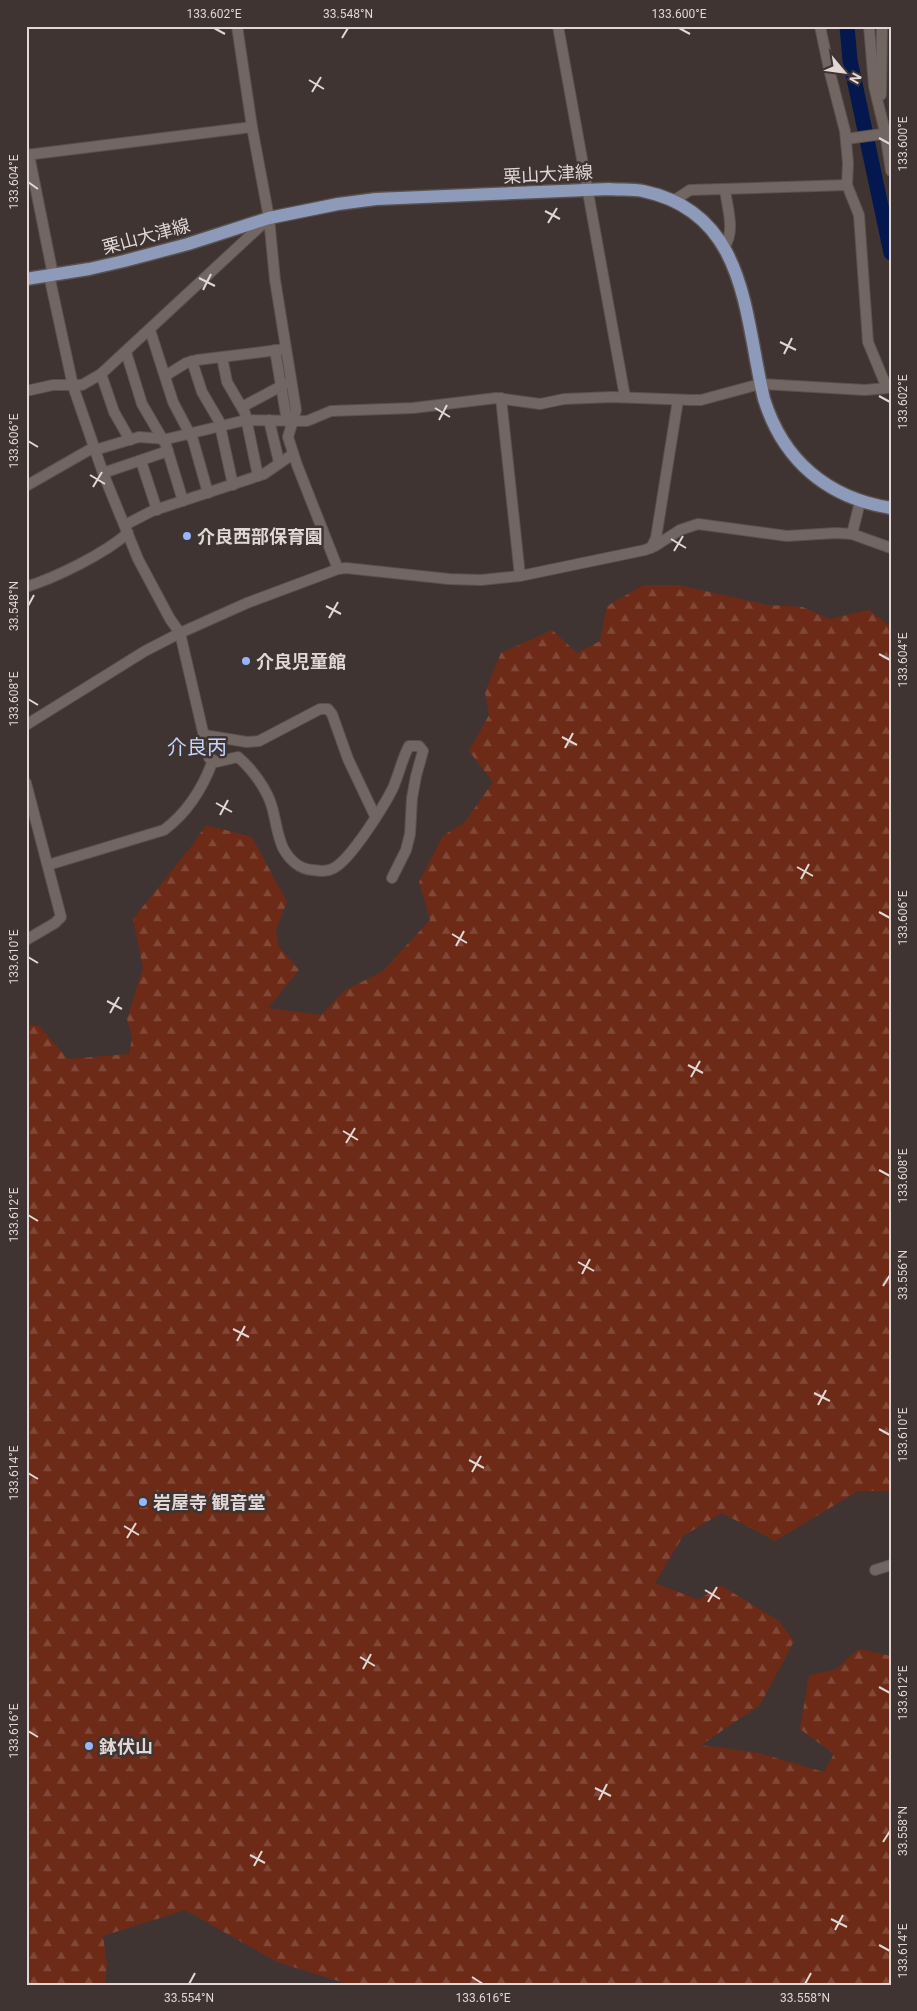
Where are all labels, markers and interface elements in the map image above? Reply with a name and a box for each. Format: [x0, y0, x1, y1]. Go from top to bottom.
text: 133.602°E [187, 7, 242, 21]
text: 33.548°N [323, 7, 373, 21]
text: 133.600°E [652, 7, 707, 21]
north arrow [820, 48, 870, 98]
text: N [846, 70, 865, 87]
text: 133.600°E [896, 116, 910, 171]
text: 133.604°E [7, 154, 21, 209]
street label: 栗山大津線 [503, 161, 593, 187]
street label: 栗山大津線 [100, 214, 192, 258]
text: 133.602°E [896, 374, 910, 429]
text: 133.606°E [7, 413, 21, 468]
place label: 介良西部保育園 [197, 526, 323, 547]
marker: 介良西部保育園 [181, 530, 193, 542]
text: 33.548°N [7, 581, 21, 631]
text: 133.604°E [896, 632, 910, 687]
place label: 介良児童館 [256, 651, 346, 672]
marker: 介良児童館 [240, 655, 252, 667]
text: 133.608°E [7, 671, 21, 726]
district label: 介良丙 [167, 735, 227, 759]
text: 133.606°E [896, 890, 910, 945]
text: 133.610°E [7, 929, 21, 984]
text: 133.608°E [896, 1148, 910, 1203]
text: 133.612°E [7, 1187, 21, 1242]
text: 33.556°N [896, 1250, 910, 1300]
text: 133.610°E [896, 1407, 910, 1462]
text: 133.614°E [7, 1445, 21, 1500]
place label: 岩屋寺 観音堂 [153, 1492, 265, 1513]
marker: 岩屋寺 観音堂 [137, 1496, 149, 1508]
text: 133.612°E [896, 1665, 910, 1720]
text: 133.616°E [7, 1703, 21, 1758]
place label: 鉢伏山 [99, 1736, 153, 1757]
marker: 鉢伏山 [83, 1740, 95, 1752]
text: 33.558°N [896, 1806, 910, 1856]
text: 133.614°E [896, 1923, 910, 1978]
text: 33.554°N [164, 1991, 214, 2005]
text: 133.616°E [456, 1991, 511, 2005]
text: 33.558°N [780, 1991, 830, 2005]

